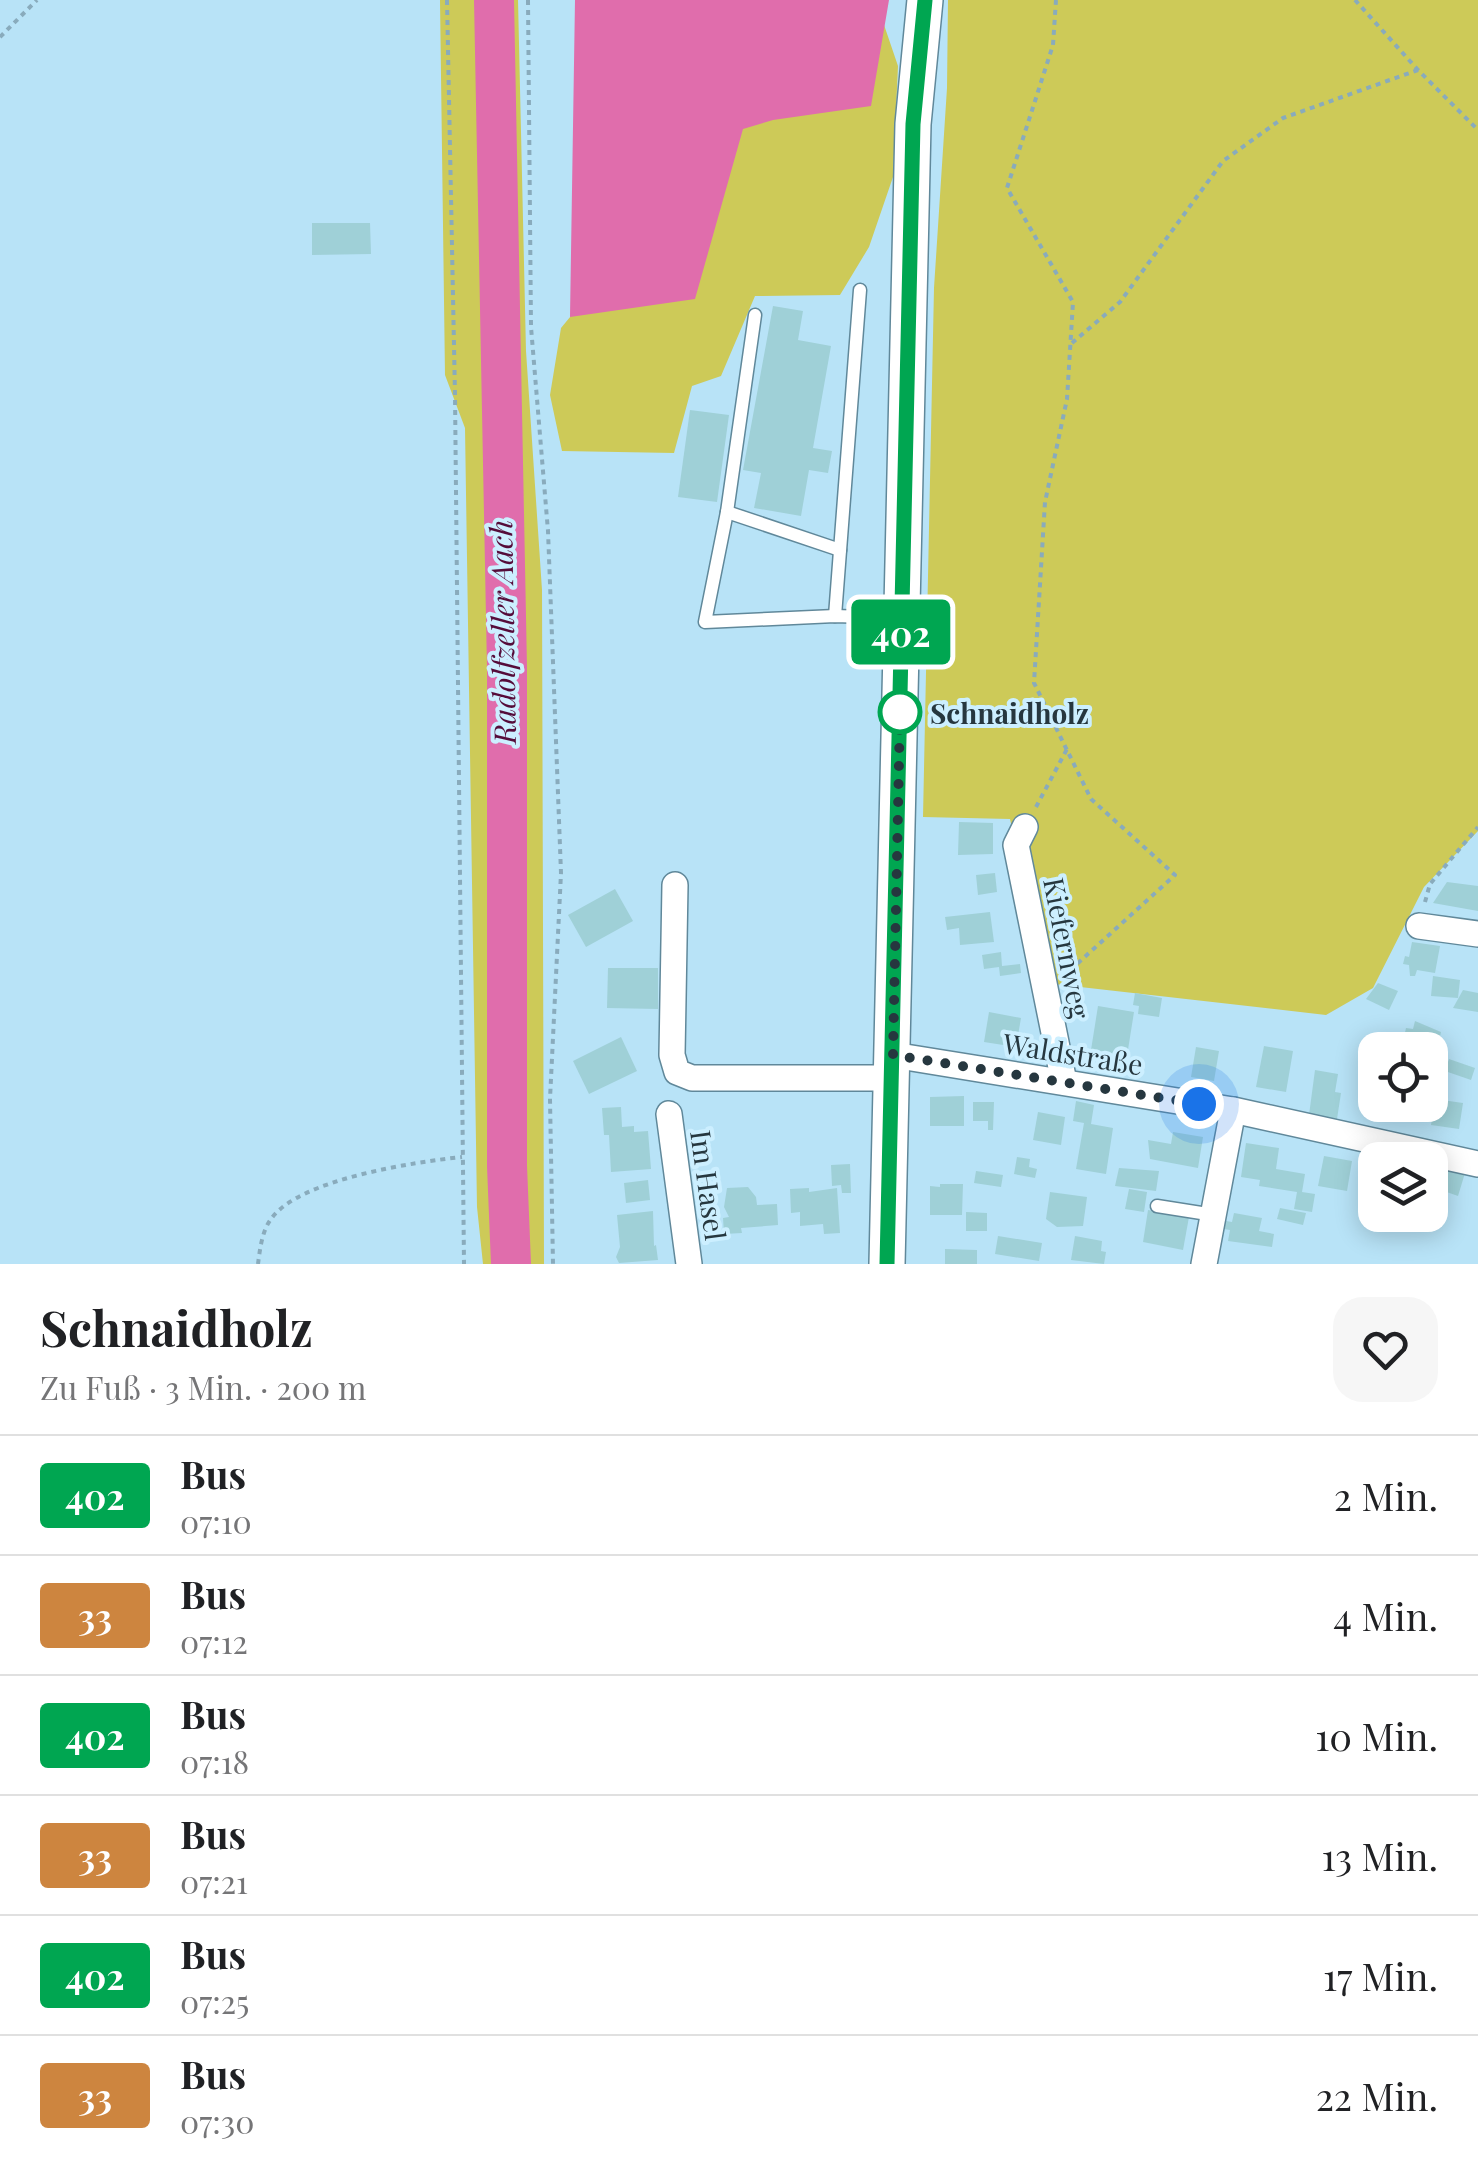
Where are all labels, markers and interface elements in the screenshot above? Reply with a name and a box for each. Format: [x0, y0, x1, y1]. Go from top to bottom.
water label: Radolfzeller Aach [480, 520, 524, 745]
line badge: 402 [844, 600, 958, 664]
text: 402 [871, 609, 931, 656]
marker: Schnaidholz [879, 691, 921, 733]
place label: Schnaidholz [930, 694, 1089, 731]
street label: Kiefernweg [1036, 874, 1100, 1022]
street label: Waldstraße [999, 1024, 1146, 1082]
map controls [1358, 1032, 1448, 1232]
button: locate [1358, 1032, 1448, 1122]
your location [1174, 1079, 1224, 1129]
street label: Im Hasel [683, 1127, 735, 1243]
button: layers [1358, 1142, 1448, 1232]
text: Schnaidholz [40, 1295, 313, 1359]
button: heart [1333, 1297, 1438, 1402]
text: Zu Fuß · 3 Min. · 200 m [40, 1365, 367, 1408]
text: Bus [180, 1448, 246, 1499]
text: 2 Min. [1334, 1470, 1438, 1521]
text: 402 [65, 1472, 125, 1519]
text: 07:10 [180, 1499, 252, 1542]
text: Bus [180, 1568, 246, 1619]
text: 4 Min. [1333, 1590, 1438, 1641]
text: 33 [78, 1592, 112, 1639]
text: 07:12 [180, 1619, 248, 1662]
text: Bus [180, 1688, 246, 1739]
text: 10 Min. [1315, 1710, 1438, 1761]
text: 402 [65, 1712, 125, 1759]
text: 07:18 [180, 1739, 249, 1782]
text: Bus [180, 1808, 246, 1859]
text: 13 Min. [1321, 1830, 1438, 1881]
text: 33 [78, 1832, 112, 1879]
text: 07:21 [180, 1859, 248, 1902]
text: Bus [180, 1928, 246, 1979]
text: 17 Min. [1323, 1950, 1438, 2001]
text: 402 [65, 1952, 125, 1999]
text: 07:25 [180, 1979, 249, 2022]
text: Bus [180, 2048, 246, 2099]
text: 22 Min. [1316, 2070, 1438, 2121]
text: 33 [78, 2072, 112, 2119]
text: 07:30 [180, 2099, 254, 2142]

